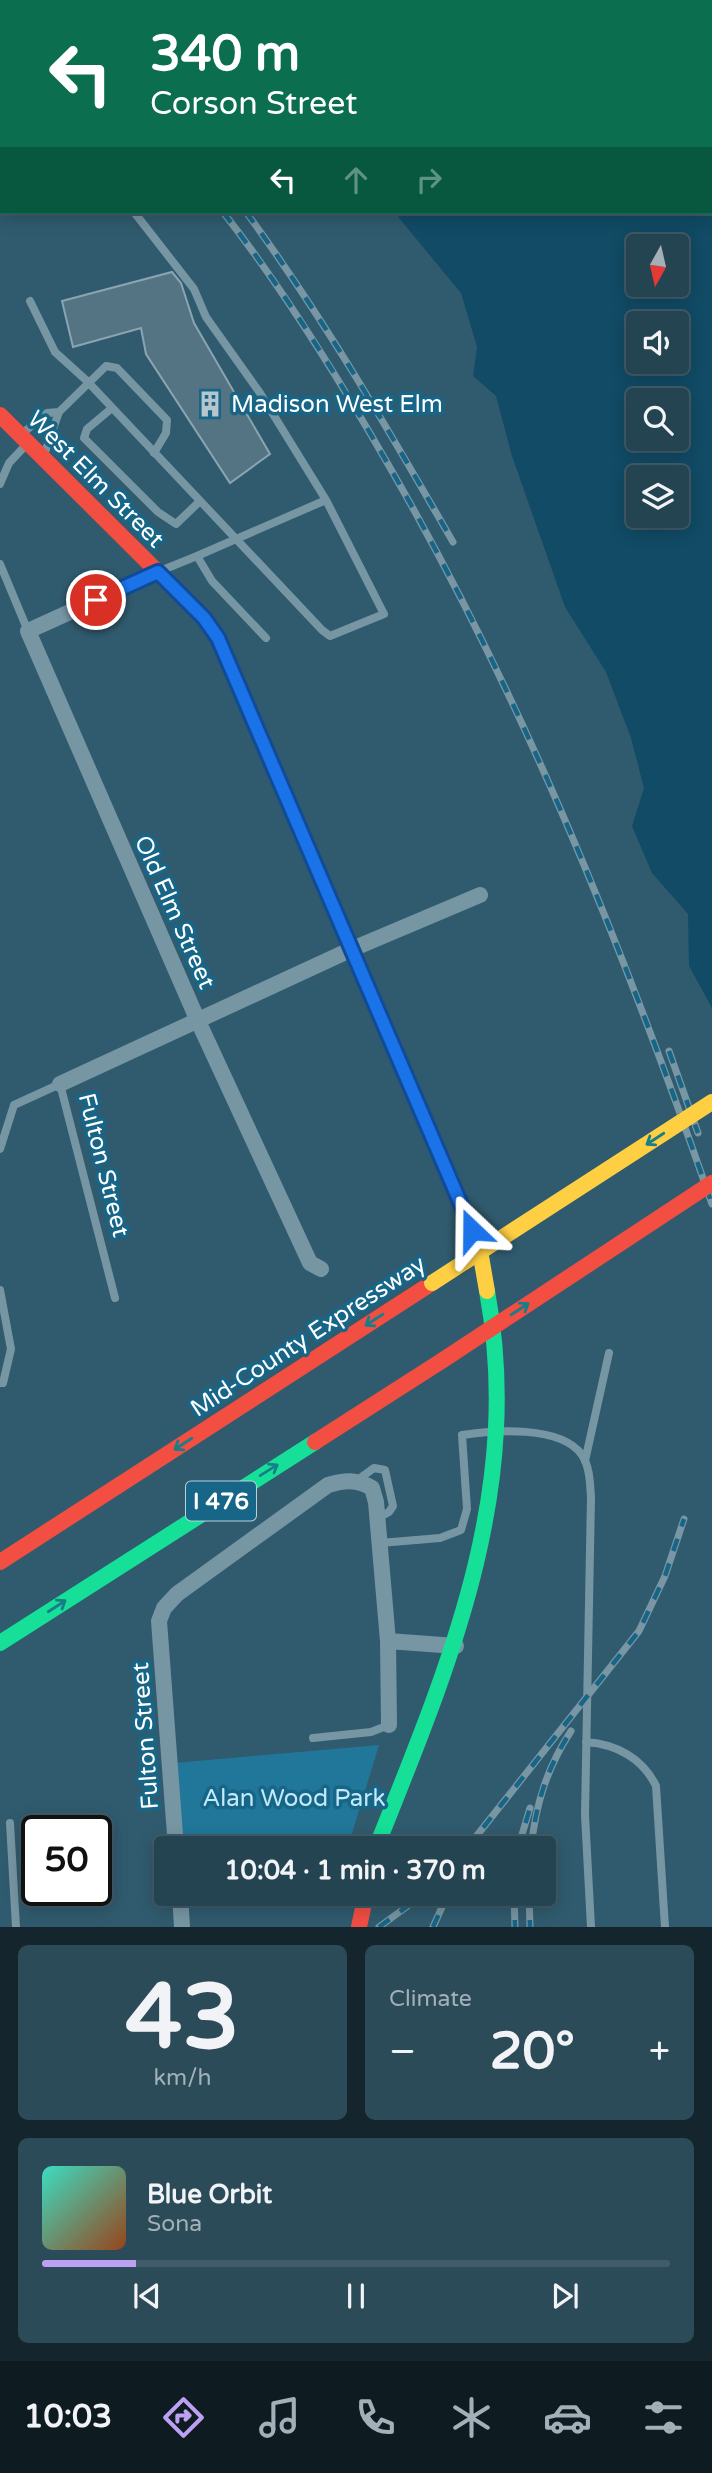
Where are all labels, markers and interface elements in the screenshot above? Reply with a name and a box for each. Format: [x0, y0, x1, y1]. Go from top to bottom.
text: 340 m [150, 25, 300, 84]
icon: left [35, 28, 126, 119]
text: Corson Street [150, 85, 358, 123]
icon: left [264, 161, 302, 199]
icon: ahead [337, 161, 375, 199]
icon: right [410, 161, 448, 199]
north arrow [626, 234, 690, 298]
map controls [626, 234, 689, 528]
button: sound [626, 311, 689, 374]
button: search [626, 388, 689, 451]
building icon: Madison West Elm [195, 389, 225, 419]
place label: Madison West Elm [231, 390, 443, 419]
street label: West Elm Street [21, 405, 170, 554]
button: layers [626, 465, 689, 528]
pin [66, 570, 126, 630]
icon: arrive [77, 581, 115, 619]
street label: Old Elm Street [128, 831, 221, 993]
street label: Fulton Street [72, 1090, 135, 1240]
one-way arrow [645, 1132, 665, 1146]
position arrow [435, 1193, 509, 1267]
street label: Mid-County Expressway [185, 1250, 431, 1423]
one-way arrow [510, 1301, 529, 1316]
one-way arrow [365, 1314, 385, 1328]
one-way arrow [174, 1436, 193, 1451]
one-way arrow [259, 1462, 279, 1476]
road number: I 476 [186, 1482, 256, 1520]
one-way arrow [47, 1598, 66, 1613]
street label: Fulton Street [126, 1661, 165, 1810]
park label: Alan Wood Park [202, 1784, 386, 1813]
speed limit sign: 50 [21, 1815, 112, 1906]
text: 10:04 · 1 min · 370 m [224, 1855, 486, 1886]
text: 43 [125, 1963, 240, 2073]
text: Climate [389, 1985, 472, 2013]
text: 20° [490, 2020, 575, 2083]
text: − [389, 2029, 416, 2075]
text: + [649, 2029, 670, 2075]
text: km/h [154, 2064, 211, 2092]
text: Blue Orbit [147, 2179, 272, 2210]
text: Sona [147, 2210, 202, 2238]
icon: previous [128, 2277, 166, 2315]
icon: pause [337, 2277, 375, 2315]
icon: next [546, 2277, 584, 2315]
icon: directions [159, 2393, 208, 2442]
icon: music [255, 2393, 304, 2442]
icon: phone [351, 2393, 400, 2442]
icon: climate [447, 2393, 496, 2442]
icon: car [543, 2393, 592, 2442]
icon: filters [639, 2393, 688, 2442]
text: 10:03 [24, 2398, 112, 2436]

